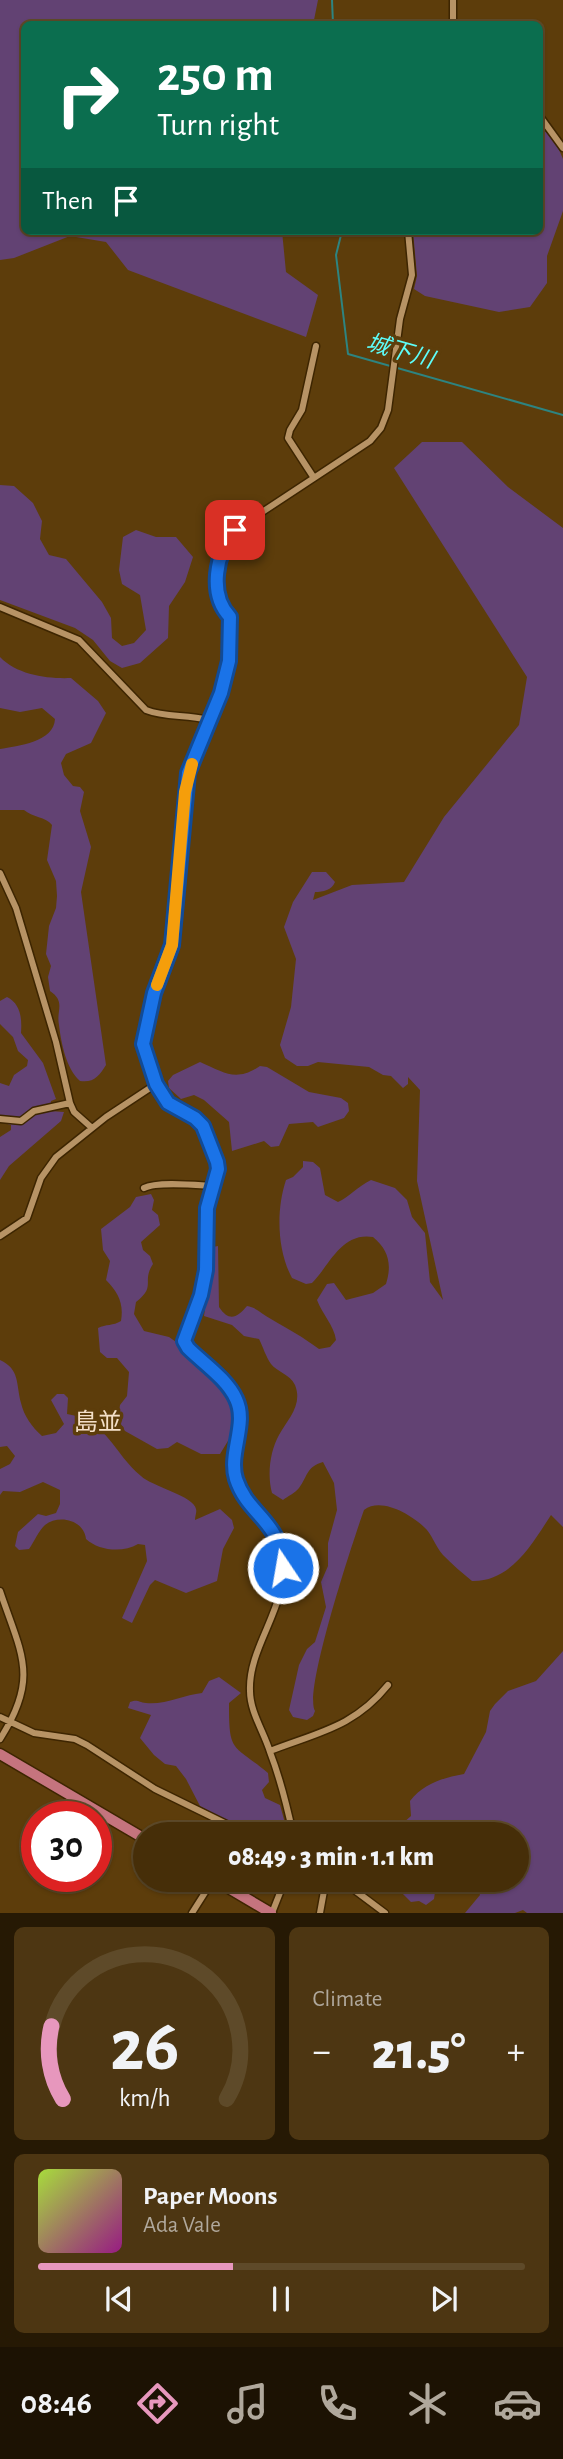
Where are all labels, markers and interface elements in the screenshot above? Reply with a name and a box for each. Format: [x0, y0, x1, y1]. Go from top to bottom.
icon: right [42, 49, 133, 140]
text: 250 m [157, 51, 274, 100]
text: Turn right [157, 109, 279, 141]
icon: arrive [107, 182, 145, 220]
text: Then [42, 188, 93, 214]
water label: 城下川 [364, 330, 440, 373]
pin [205, 500, 265, 560]
icon: arrive [216, 511, 254, 549]
district label: 島並 [74, 1409, 122, 1435]
position arrow [246, 1531, 320, 1605]
speed limit sign: 30 [21, 1801, 112, 1892]
text: 08:49 · 3 min · 1.1 km [228, 1844, 434, 1870]
text: Climate [313, 1988, 382, 2011]
text: 26 [110, 2012, 179, 2085]
text: 21.5° [372, 2026, 466, 2078]
text: − [313, 2033, 331, 2071]
text: + [507, 2033, 525, 2071]
text: km/h [118, 2086, 170, 2111]
text: Paper Moons [143, 2183, 278, 2209]
text: Ada Vale [143, 2214, 221, 2237]
icon: previous [100, 2280, 138, 2318]
icon: pause [262, 2280, 300, 2318]
icon: next [425, 2280, 463, 2318]
icon: directions [133, 2379, 182, 2428]
icon: music [223, 2379, 272, 2428]
icon: phone [313, 2379, 362, 2428]
icon: climate [403, 2379, 452, 2428]
icon: car [493, 2379, 542, 2428]
text: 08:46 [21, 2387, 92, 2419]

